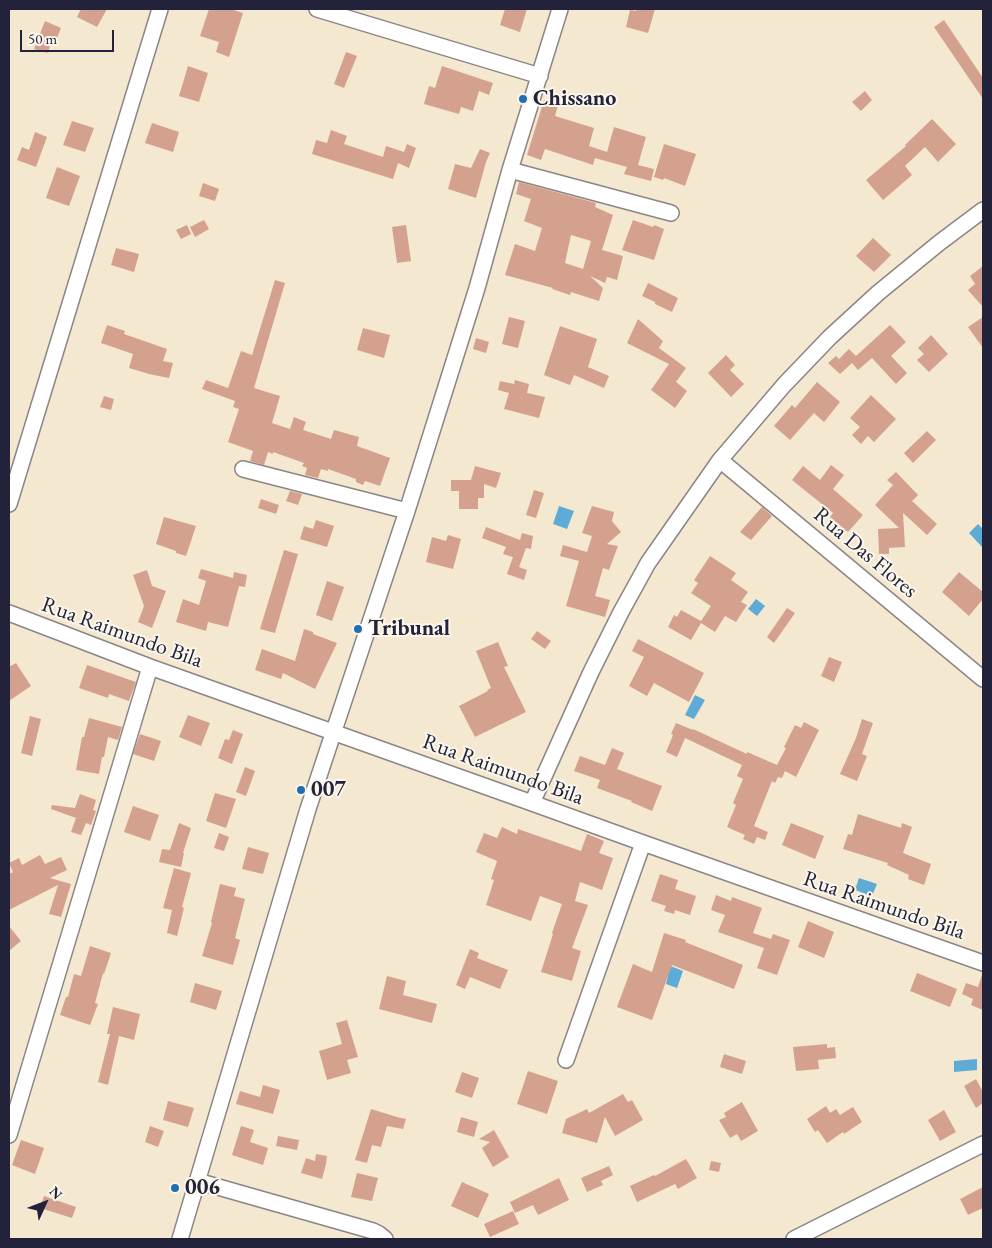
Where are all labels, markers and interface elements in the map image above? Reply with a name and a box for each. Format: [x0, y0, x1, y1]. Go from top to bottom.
scale bar [22, 20, 116, 52]
text: 50 m [28, 29, 57, 48]
place label: Chissano [533, 86, 616, 112]
marker: Chissano [517, 93, 529, 105]
street label: Rua Das Flores [808, 502, 922, 604]
street label: Rua Raimundo Bila [38, 592, 206, 674]
place label: Tribunal [368, 616, 450, 642]
marker: Tribunal [352, 623, 364, 635]
street label: Rua Raimundo Bila [419, 729, 587, 811]
place label: 007 [311, 777, 346, 803]
marker: 007 [295, 784, 307, 796]
street label: Rua Raimundo Bila [800, 866, 968, 946]
place label: 006 [185, 1175, 220, 1201]
north arrow [20, 1178, 70, 1228]
text: N [46, 1182, 66, 1203]
marker: 006 [169, 1182, 181, 1194]

